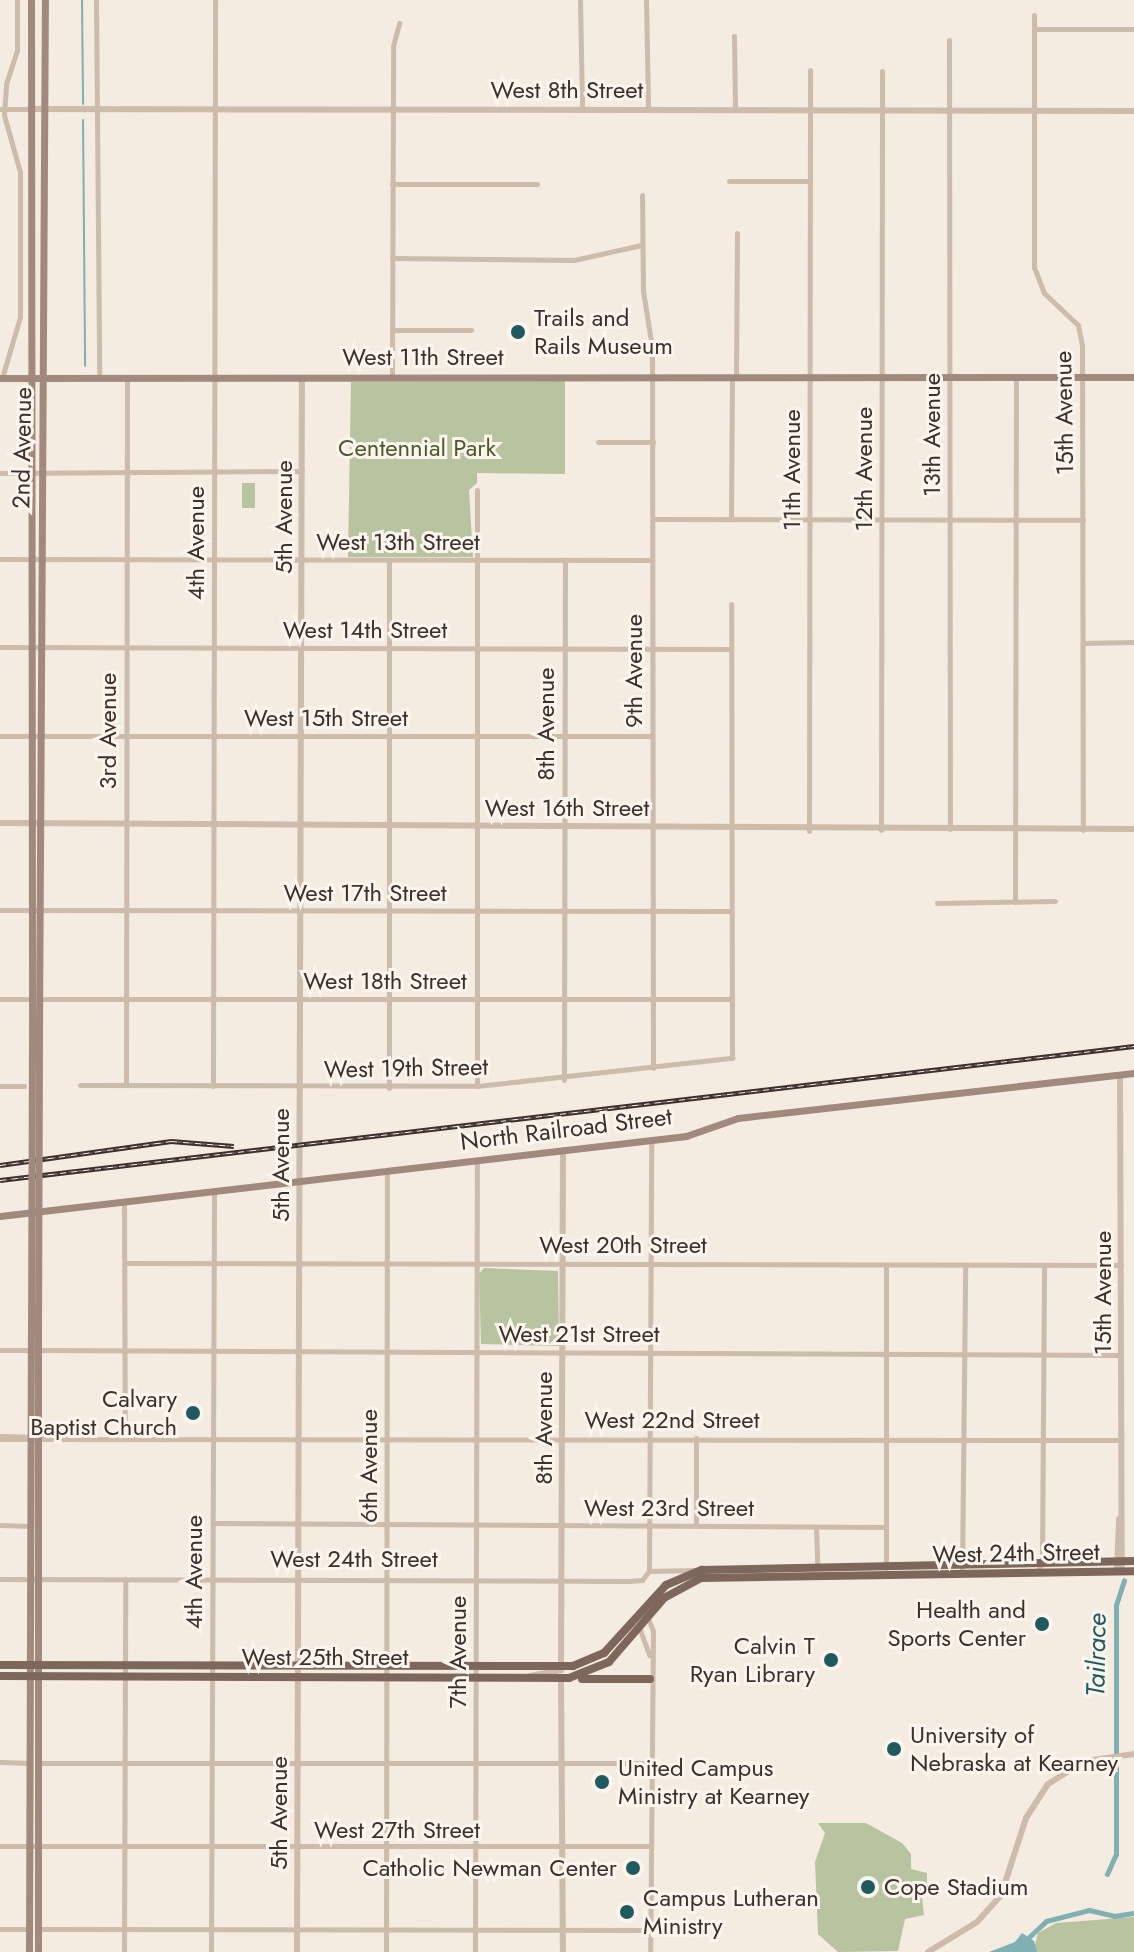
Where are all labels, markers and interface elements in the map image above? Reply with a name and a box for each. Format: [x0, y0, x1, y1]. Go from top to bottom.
street label: West 8th Street [491, 76, 643, 104]
place label: Trails and Rails Museum [534, 304, 673, 360]
marker: Trails and Rails Museum [509, 323, 527, 341]
street label: West 11th Street [342, 343, 504, 371]
street label: 15th Avenue [1049, 350, 1079, 476]
street label: 13th Avenue [918, 373, 946, 497]
street label: 2nd Avenue [7, 387, 37, 509]
street label: 12th Avenue [850, 407, 878, 531]
street label: 11th Avenue [778, 409, 806, 531]
park label: Centennial Park [338, 434, 496, 462]
street label: 5th Avenue [270, 460, 298, 574]
street label: 4th Avenue [182, 486, 210, 600]
street label: West 13th Street [316, 528, 480, 556]
street label: 9th Avenue [620, 614, 648, 728]
street label: West 14th Street [283, 616, 447, 644]
street label: 8th Avenue [532, 667, 560, 781]
street label: 3rd Avenue [94, 673, 122, 789]
street label: West 15th Street [244, 704, 408, 732]
street label: West 16th Street [485, 794, 649, 822]
street label: West 17th Street [283, 879, 447, 907]
street label: West 18th Street [303, 967, 467, 995]
street label: West 19th Street [324, 1052, 488, 1084]
street label: North Railroad Street [459, 1102, 673, 1156]
street label: 5th Avenue [267, 1108, 295, 1222]
street label: West 20th Street [539, 1231, 707, 1259]
street label: 15th Avenue [1089, 1231, 1117, 1355]
street label: West 21st Street [498, 1320, 660, 1348]
street label: 8th Avenue [530, 1371, 558, 1485]
place label: Calvary Baptist Church [30, 1385, 177, 1441]
marker: Calvary Baptist Church [184, 1404, 202, 1422]
street label: West 22nd Street [585, 1406, 759, 1434]
street label: 6th Avenue [355, 1409, 383, 1523]
street label: West 23rd Street [584, 1494, 754, 1522]
street label: 4th Avenue [180, 1515, 208, 1629]
street label: West 24th Street [932, 1537, 1100, 1569]
street label: West 24th Street [270, 1545, 438, 1573]
street label: 7th Avenue [444, 1596, 472, 1708]
place label: Health and Sports Center [887, 1596, 1026, 1652]
water label: Tailrace [1081, 1613, 1113, 1697]
marker: Health and Sports Center [1033, 1615, 1051, 1633]
place label: Calvin T Ryan Library [690, 1632, 815, 1688]
street label: West 25th Street [242, 1643, 408, 1671]
marker: Calvin T Ryan Library [822, 1651, 840, 1669]
place label: University of Nebraska at Kearney [910, 1721, 1118, 1777]
marker: University of Nebraska at Kearney [885, 1740, 903, 1758]
place label: United Campus Ministry at Kearney [618, 1754, 809, 1810]
street label: 5th Avenue [265, 1756, 293, 1870]
marker: United Campus Ministry at Kearney [593, 1773, 611, 1791]
street label: West 27th Street [314, 1816, 480, 1844]
place label: Catholic Newman Center [362, 1854, 617, 1882]
marker: Catholic Newman Center [624, 1859, 642, 1877]
place label: Cope Stadium [884, 1873, 1028, 1901]
marker: Cope Stadium [859, 1878, 877, 1896]
place label: Campus Lutheran Ministry [643, 1884, 819, 1940]
marker: Campus Lutheran Ministry [618, 1903, 636, 1921]

